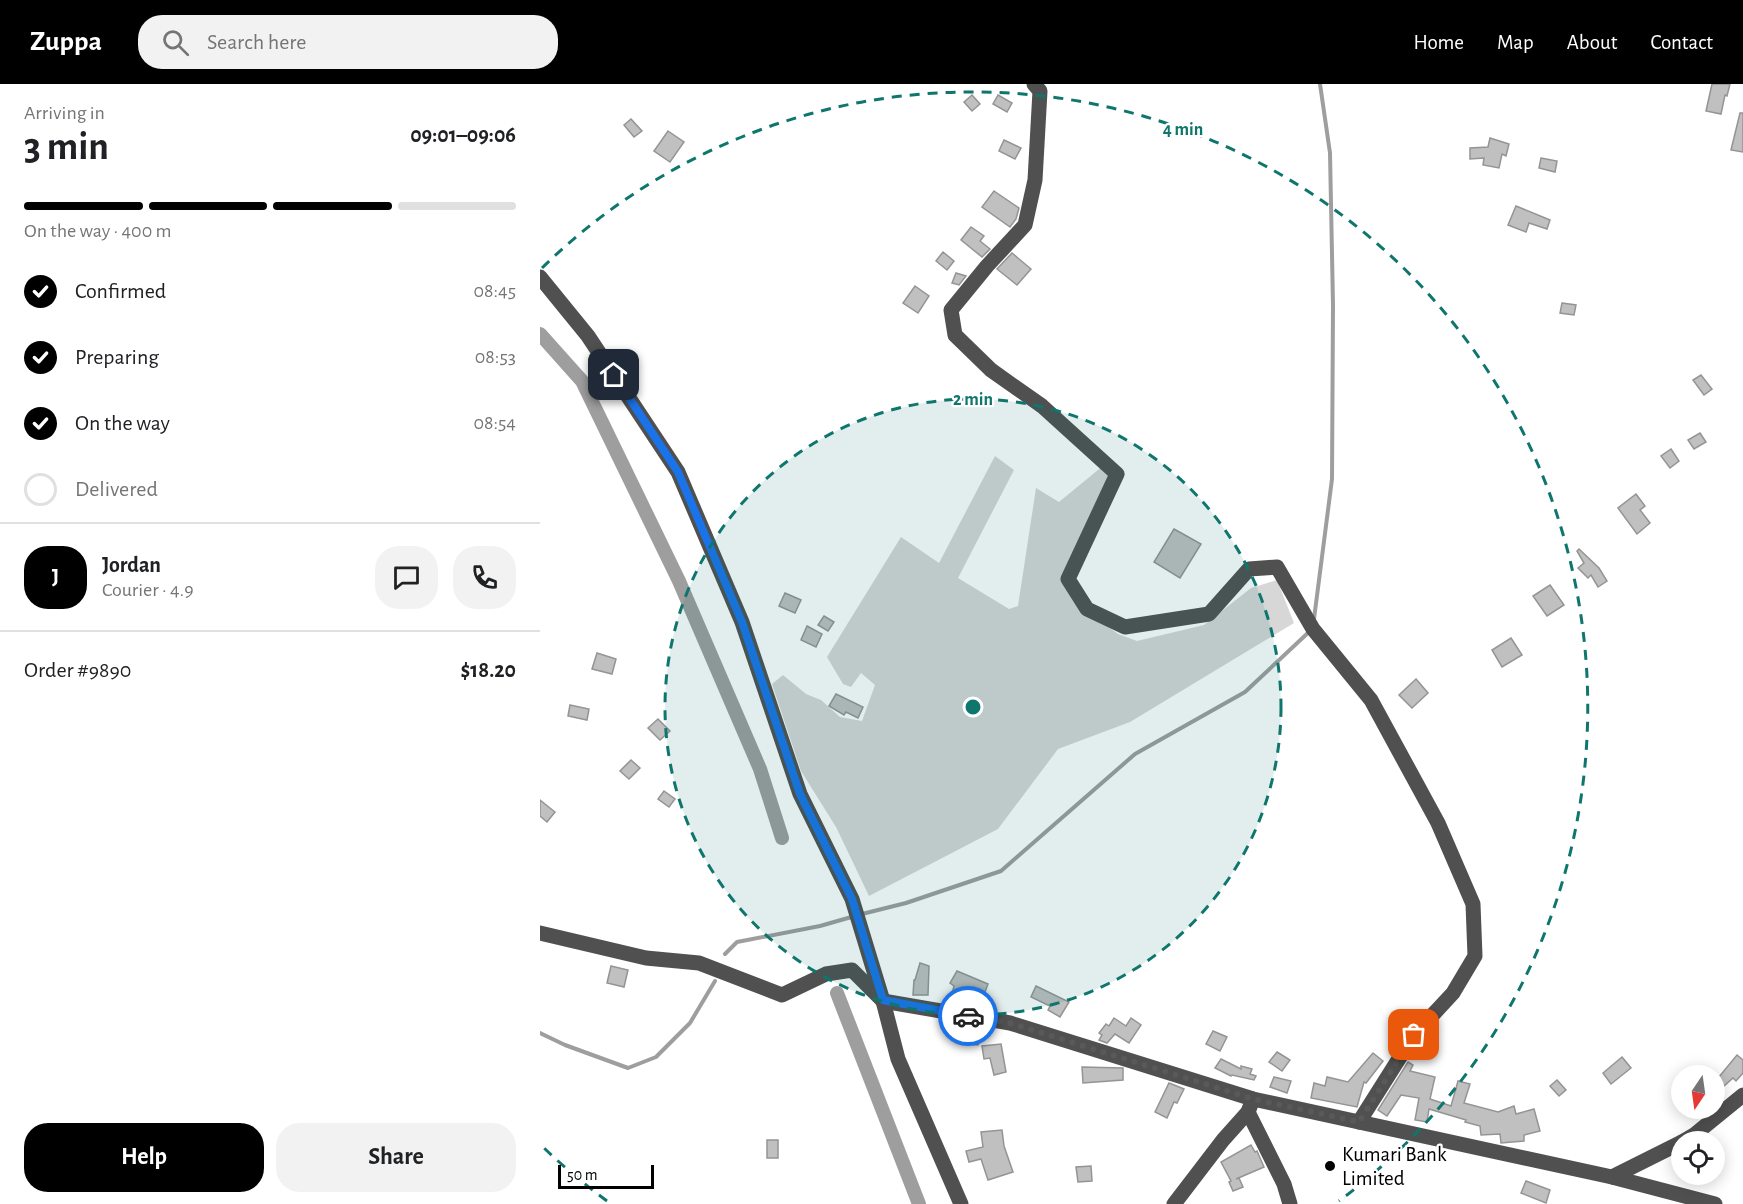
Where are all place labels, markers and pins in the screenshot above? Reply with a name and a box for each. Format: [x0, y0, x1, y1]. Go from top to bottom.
pin [588, 349, 639, 400]
centre of rings [963, 697, 983, 717]
pin [1388, 1009, 1439, 1060]
place label: Kumari Bank Limited [1342, 1144, 1447, 1189]
marker: Kumari Bank Limited [1323, 1159, 1337, 1173]

